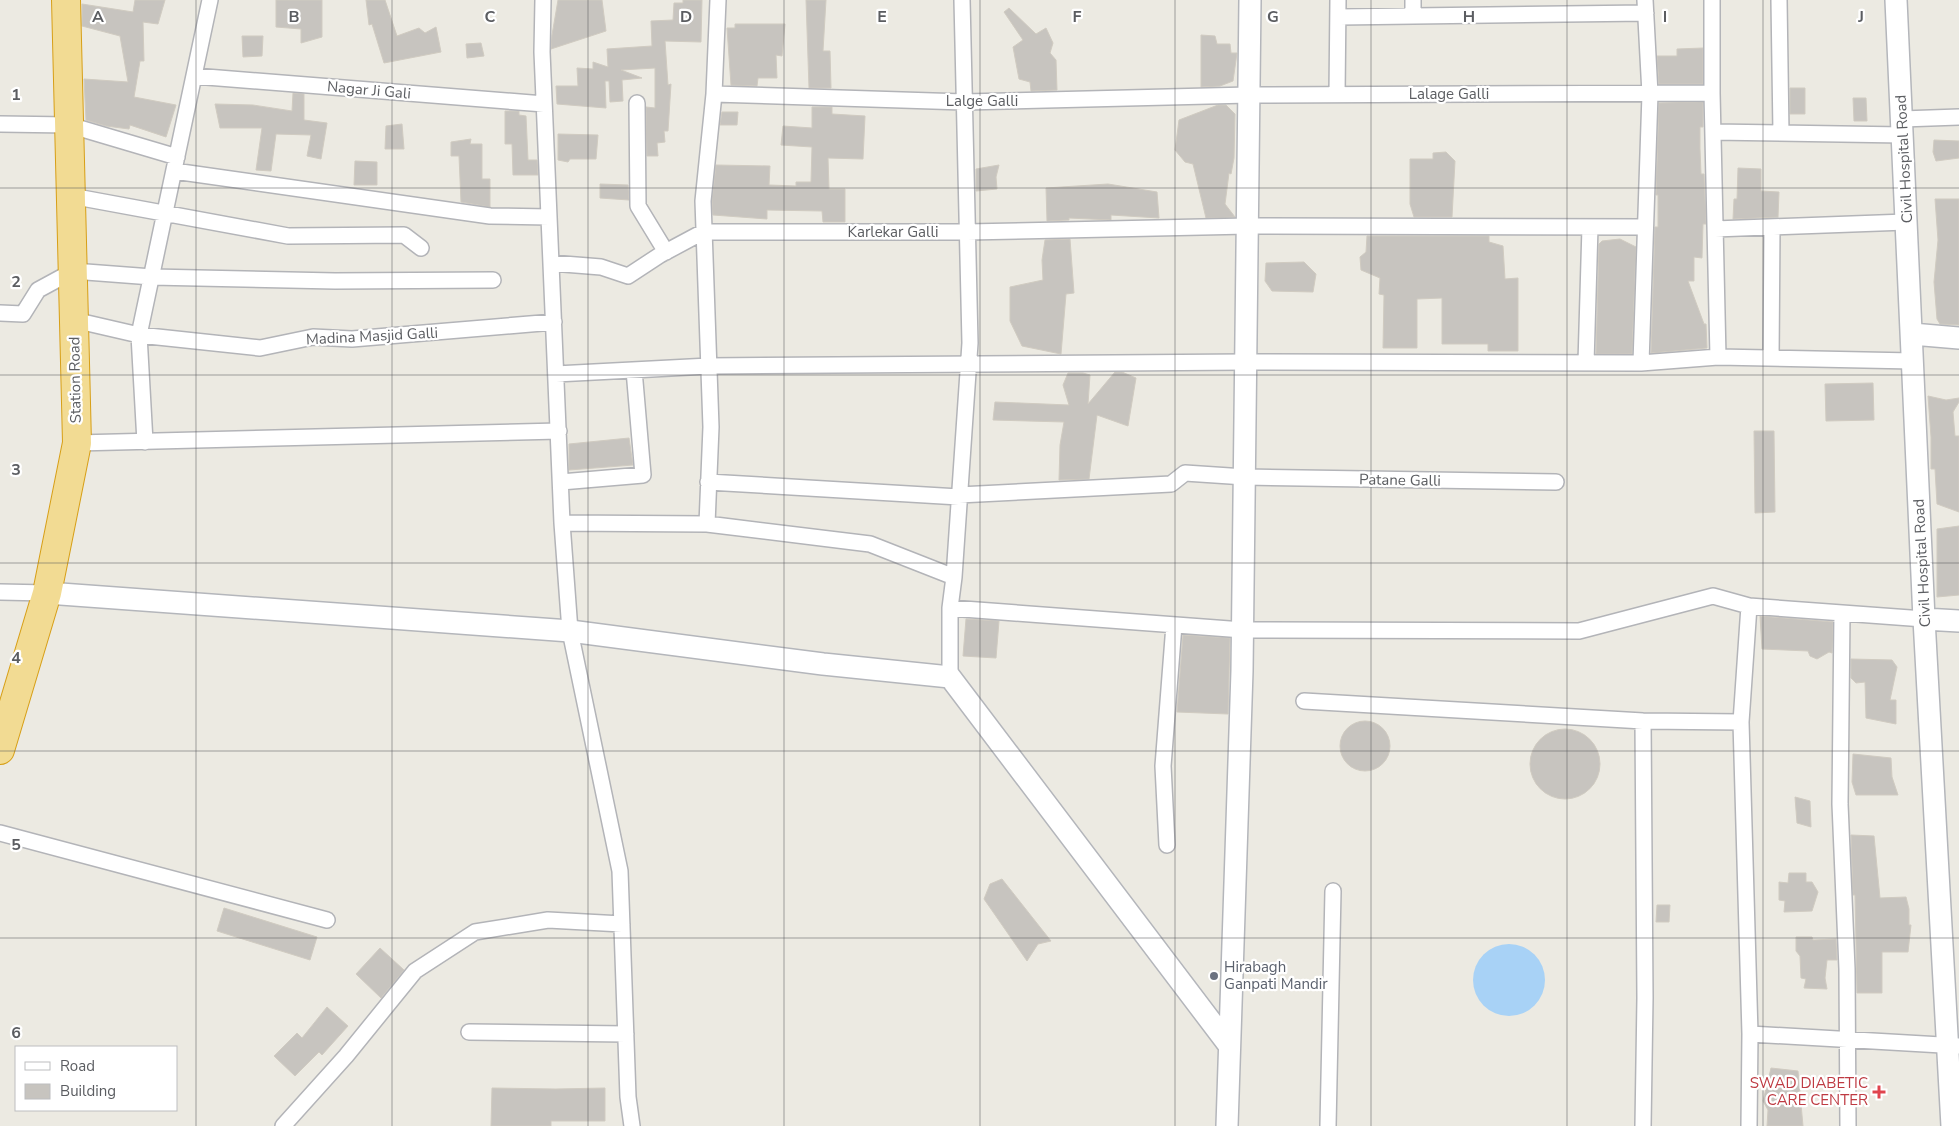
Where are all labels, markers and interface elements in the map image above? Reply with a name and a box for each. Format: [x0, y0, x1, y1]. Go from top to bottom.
text: A [92, 6, 104, 28]
text: B [288, 6, 300, 28]
text: C [485, 6, 496, 28]
text: D [680, 6, 692, 28]
text: E [877, 6, 887, 28]
text: F [1073, 6, 1082, 28]
text: G [1267, 6, 1279, 28]
text: H [1463, 6, 1475, 28]
text: I [1663, 6, 1667, 28]
text: J [1857, 6, 1864, 28]
street label: Nagar Ji Gali [326, 76, 412, 104]
text: 1 [11, 84, 21, 106]
street label: Lalage Galli [1409, 84, 1489, 104]
street label: Lalge Galli [946, 91, 1018, 111]
street label: Civil Hospital Road [1891, 94, 1917, 224]
street label: Karlekar Galli [848, 222, 938, 242]
text: 2 [11, 271, 21, 293]
street label: Madina Masjid Galli [305, 323, 439, 349]
street label: Station Road [64, 336, 86, 424]
text: 3 [11, 459, 21, 481]
street label: Patane Galli [1359, 469, 1441, 491]
street label: Civil Hospital Road [1909, 498, 1935, 628]
text: 4 [11, 647, 21, 669]
text: 5 [11, 834, 21, 856]
place label: Hirabagh Ganpati Mandir [1224, 957, 1328, 994]
marker: Hirabagh Ganpati Mandir [1208, 970, 1220, 982]
text: 6 [11, 1022, 21, 1044]
legend [15, 1046, 178, 1111]
text: Road [60, 1056, 95, 1076]
place label: SWAD DIABETIC CARE CENTER [1750, 1073, 1868, 1110]
text: Building [60, 1081, 116, 1101]
marker: SWAD DIABETIC CARE CENTER [1872, 1085, 1886, 1099]

